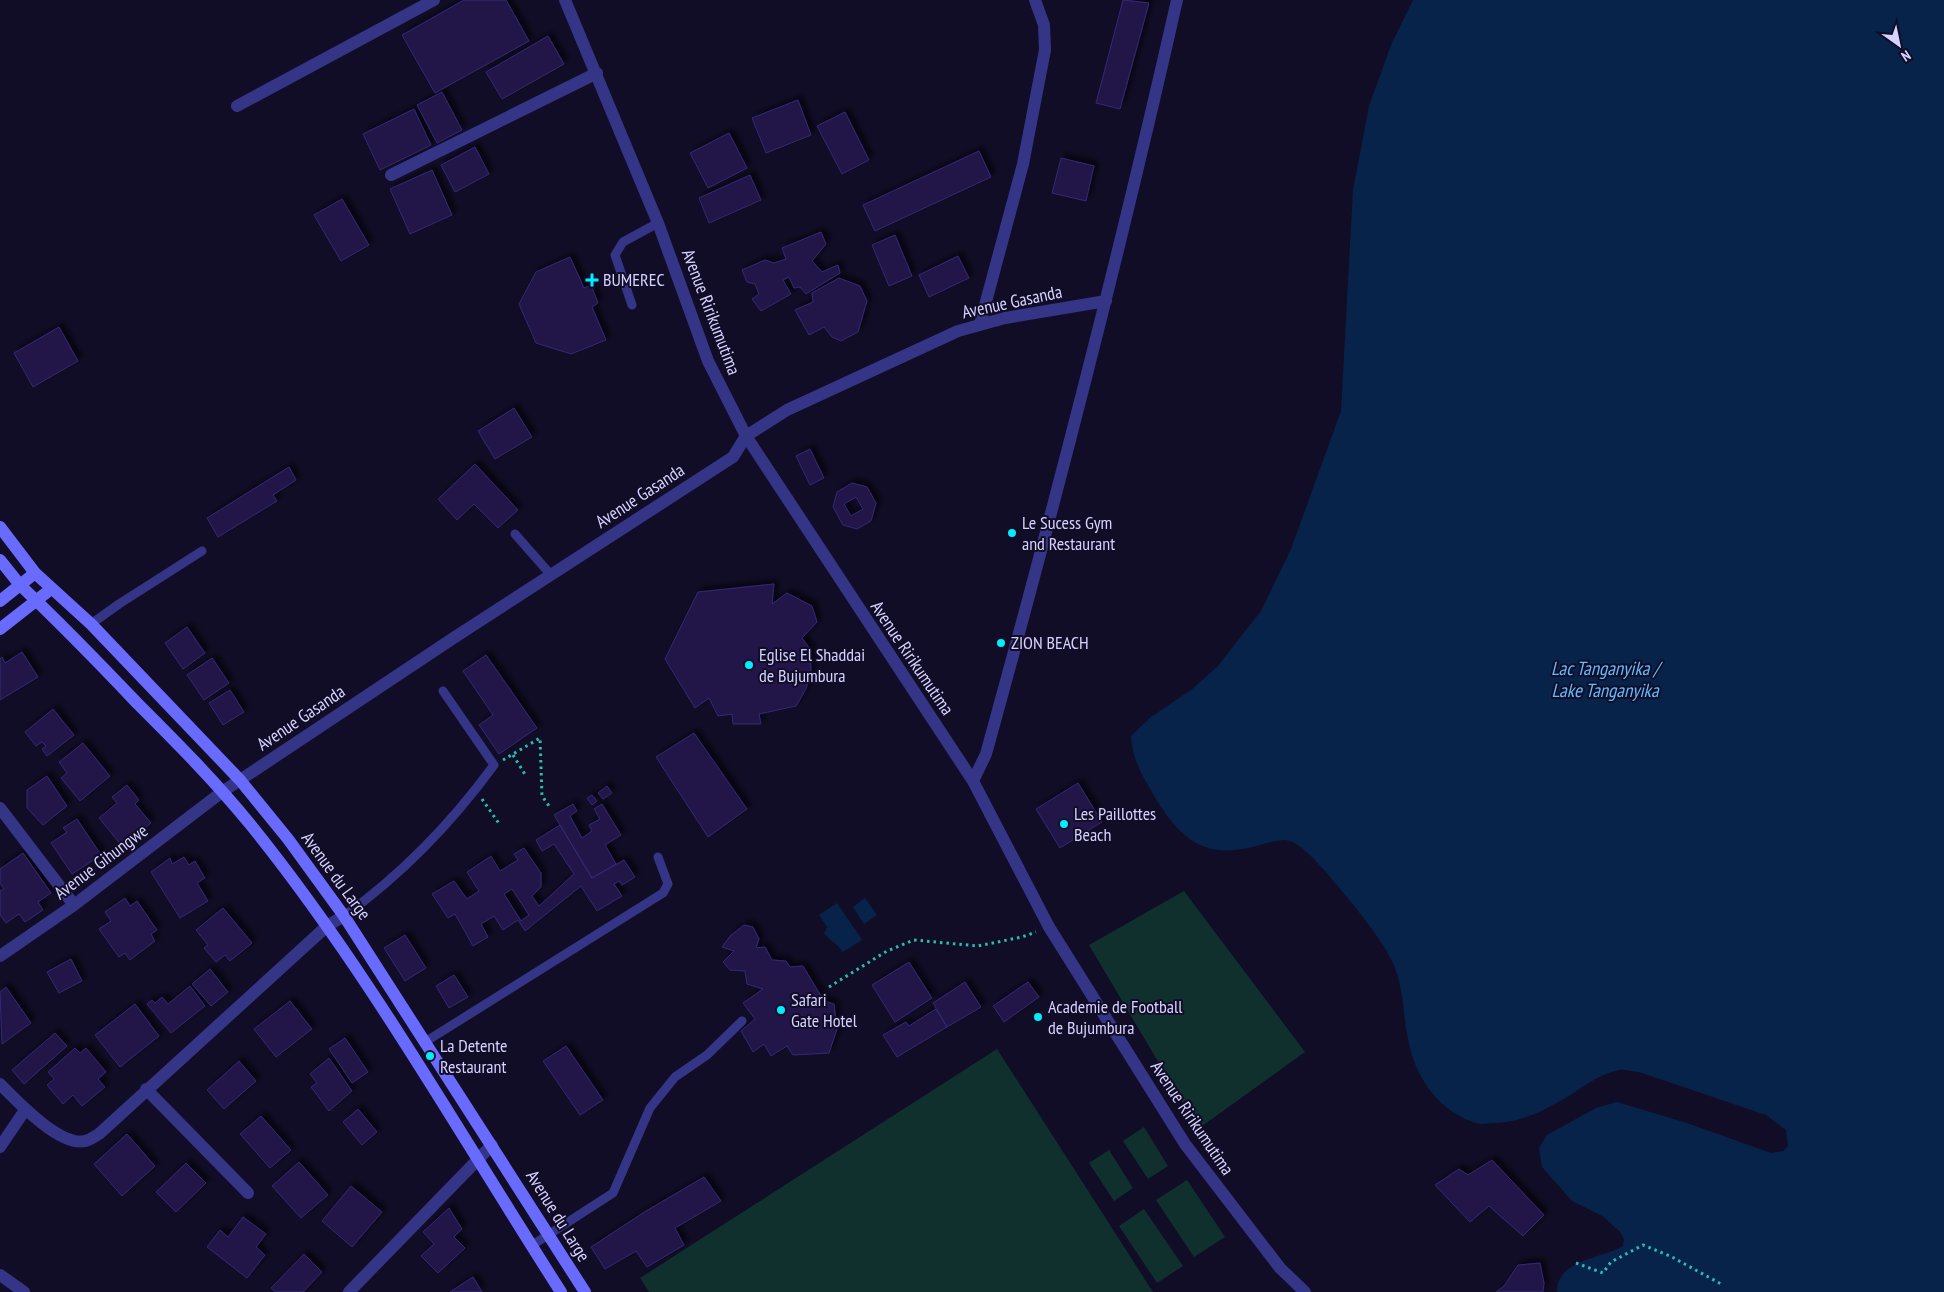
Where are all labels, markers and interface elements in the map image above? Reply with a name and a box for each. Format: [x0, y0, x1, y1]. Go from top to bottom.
north arrow [1874, 20, 1924, 70]
text: N [1898, 46, 1914, 66]
street label: Avenue Ririkumutima [677, 246, 746, 378]
place label: BUMEREC [603, 268, 665, 291]
marker: BUMEREC [585, 273, 599, 287]
street label: Avenue Gasanda [960, 280, 1064, 323]
street label: Avenue Gasanda [591, 458, 689, 533]
place label: Le Sucess Gym and Restaurant [1022, 511, 1115, 555]
marker: Le Sucess Gym and Restaurant [1006, 527, 1018, 539]
street label: Avenue Ririkumutima [866, 596, 959, 719]
place label: ZION BEACH [1011, 631, 1089, 654]
marker: ZION BEACH [995, 637, 1007, 649]
place label: Eglise El Shaddai de Bujumbura [759, 643, 865, 687]
water label: Lac Tanganyika / Lake Tanganyika [1551, 656, 1663, 702]
marker: Eglise El Shaddai de Bujumbura [743, 659, 755, 671]
street label: Avenue Gasanda [252, 680, 349, 756]
place label: Les Paillottes Beach [1074, 802, 1156, 846]
marker: Les Paillottes Beach [1058, 818, 1070, 830]
street label: Avenue Gihungwe [49, 819, 152, 904]
street label: Avenue du Large [297, 827, 376, 924]
place label: Safari Gate Hotel [791, 988, 858, 1032]
place label: Academie de Football de Bujumbura [1048, 995, 1183, 1039]
marker: Safari Gate Hotel [775, 1004, 787, 1016]
marker: Academie de Football de Bujumbura [1032, 1011, 1044, 1023]
place label: La Detente Restaurant [440, 1034, 508, 1078]
marker: La Detente Restaurant [424, 1050, 436, 1062]
street label: Avenue Ririkumutima [1146, 1056, 1239, 1179]
street label: Avenue du Large [521, 1166, 596, 1266]

